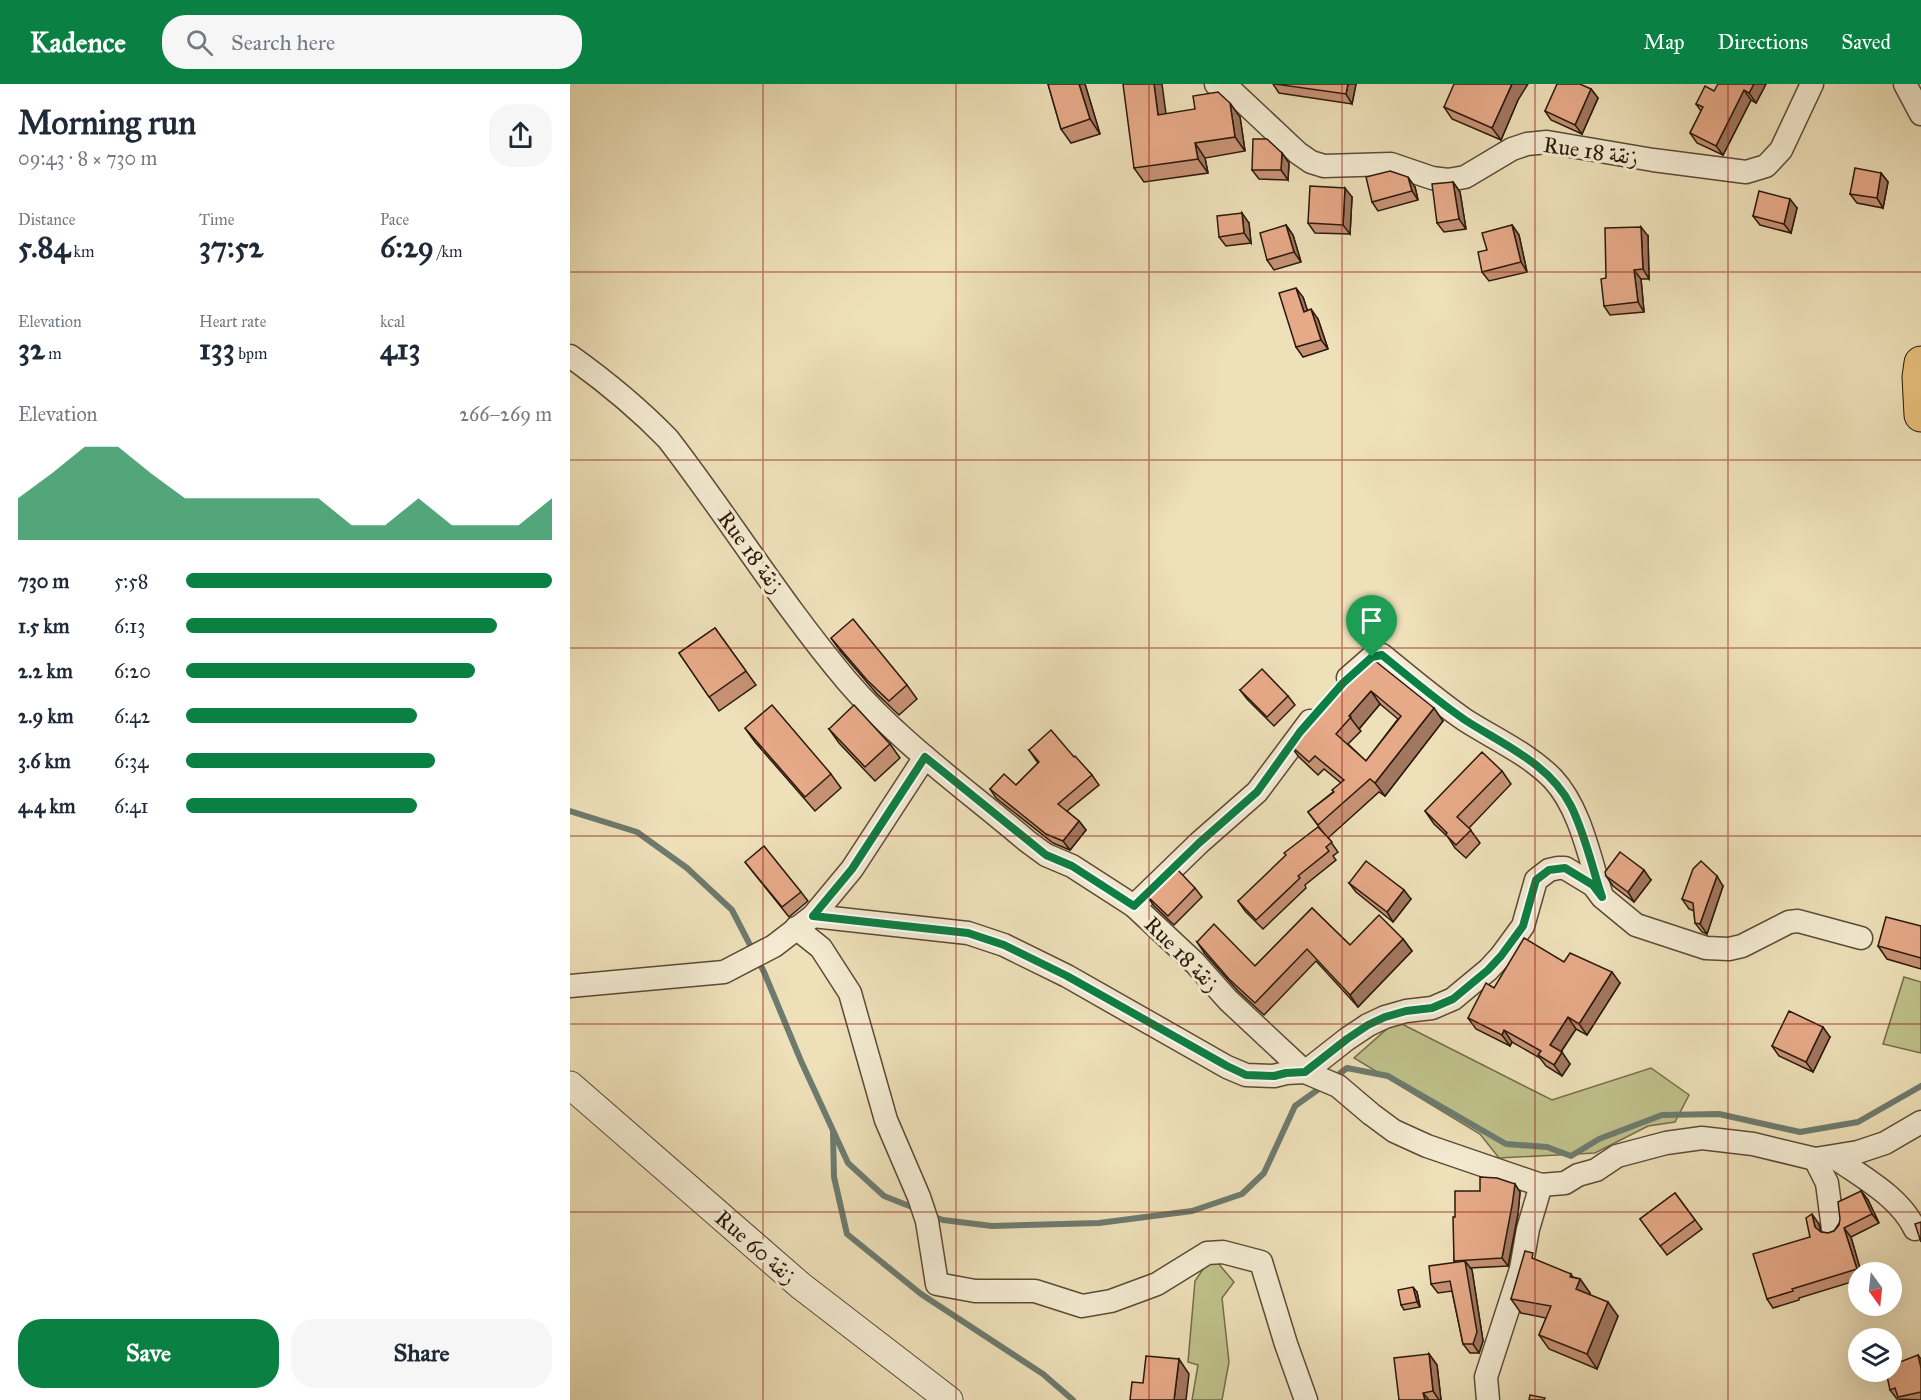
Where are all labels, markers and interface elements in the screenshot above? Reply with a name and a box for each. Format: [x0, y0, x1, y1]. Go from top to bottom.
search box [162, 15, 582, 69]
text: Kadence [30, 25, 126, 60]
icon: search [183, 26, 216, 59]
text: Search here [231, 29, 335, 56]
text: Map [1644, 29, 1685, 55]
text: Directions [1718, 29, 1808, 55]
text: Saved [1841, 29, 1891, 55]
text: Morning run [18, 103, 196, 143]
button: share [489, 104, 552, 167]
street label: Rue 18 زنقة [1542, 131, 1640, 171]
text: 09:43 · 8 × 730 m [18, 146, 157, 170]
text: Distance [18, 210, 75, 229]
text: Time [199, 210, 234, 229]
text: Pace [380, 210, 409, 229]
text: 5.84 [18, 229, 70, 265]
text: 37:52 [199, 229, 263, 265]
text: 6:29 [380, 229, 434, 265]
text: km [70, 242, 94, 261]
text: /km [434, 242, 462, 261]
text: Elevation [18, 312, 82, 331]
text: Heart rate [199, 312, 266, 331]
text: kcal [380, 312, 405, 331]
text: 32 [18, 331, 45, 367]
text: 133 [199, 331, 235, 367]
text: 413 [380, 331, 421, 367]
text: m [45, 344, 62, 363]
text: bpm [235, 344, 267, 363]
text: Elevation [18, 402, 97, 426]
text: 266–269 m [459, 402, 552, 426]
street label: Rue 18 زنقة [712, 505, 790, 599]
text: 730 m [18, 569, 69, 593]
text: 5:58 [114, 569, 148, 593]
pin [1346, 595, 1397, 657]
icon: arrive [1355, 604, 1388, 637]
text: 1.5 km [18, 614, 69, 638]
text: 6:13 [114, 614, 145, 638]
text: 2.2 km [18, 659, 73, 683]
text: 6:20 [114, 659, 151, 683]
text: 2.9 km [18, 704, 74, 728]
text: 6:42 [114, 704, 150, 728]
text: 3.6 km [18, 749, 71, 773]
text: 6:34 [114, 749, 148, 773]
text: 4.4 km [18, 794, 76, 818]
text: 6:41 [114, 794, 148, 818]
street label: Rue 18 زنقة [1139, 911, 1225, 997]
street label: Rue 60 زنقة [710, 1204, 802, 1290]
north arrow [1848, 1262, 1902, 1316]
map controls [1848, 1262, 1902, 1382]
button: Save [18, 1319, 279, 1388]
button: Share [291, 1319, 552, 1388]
button: layers [1848, 1328, 1902, 1382]

